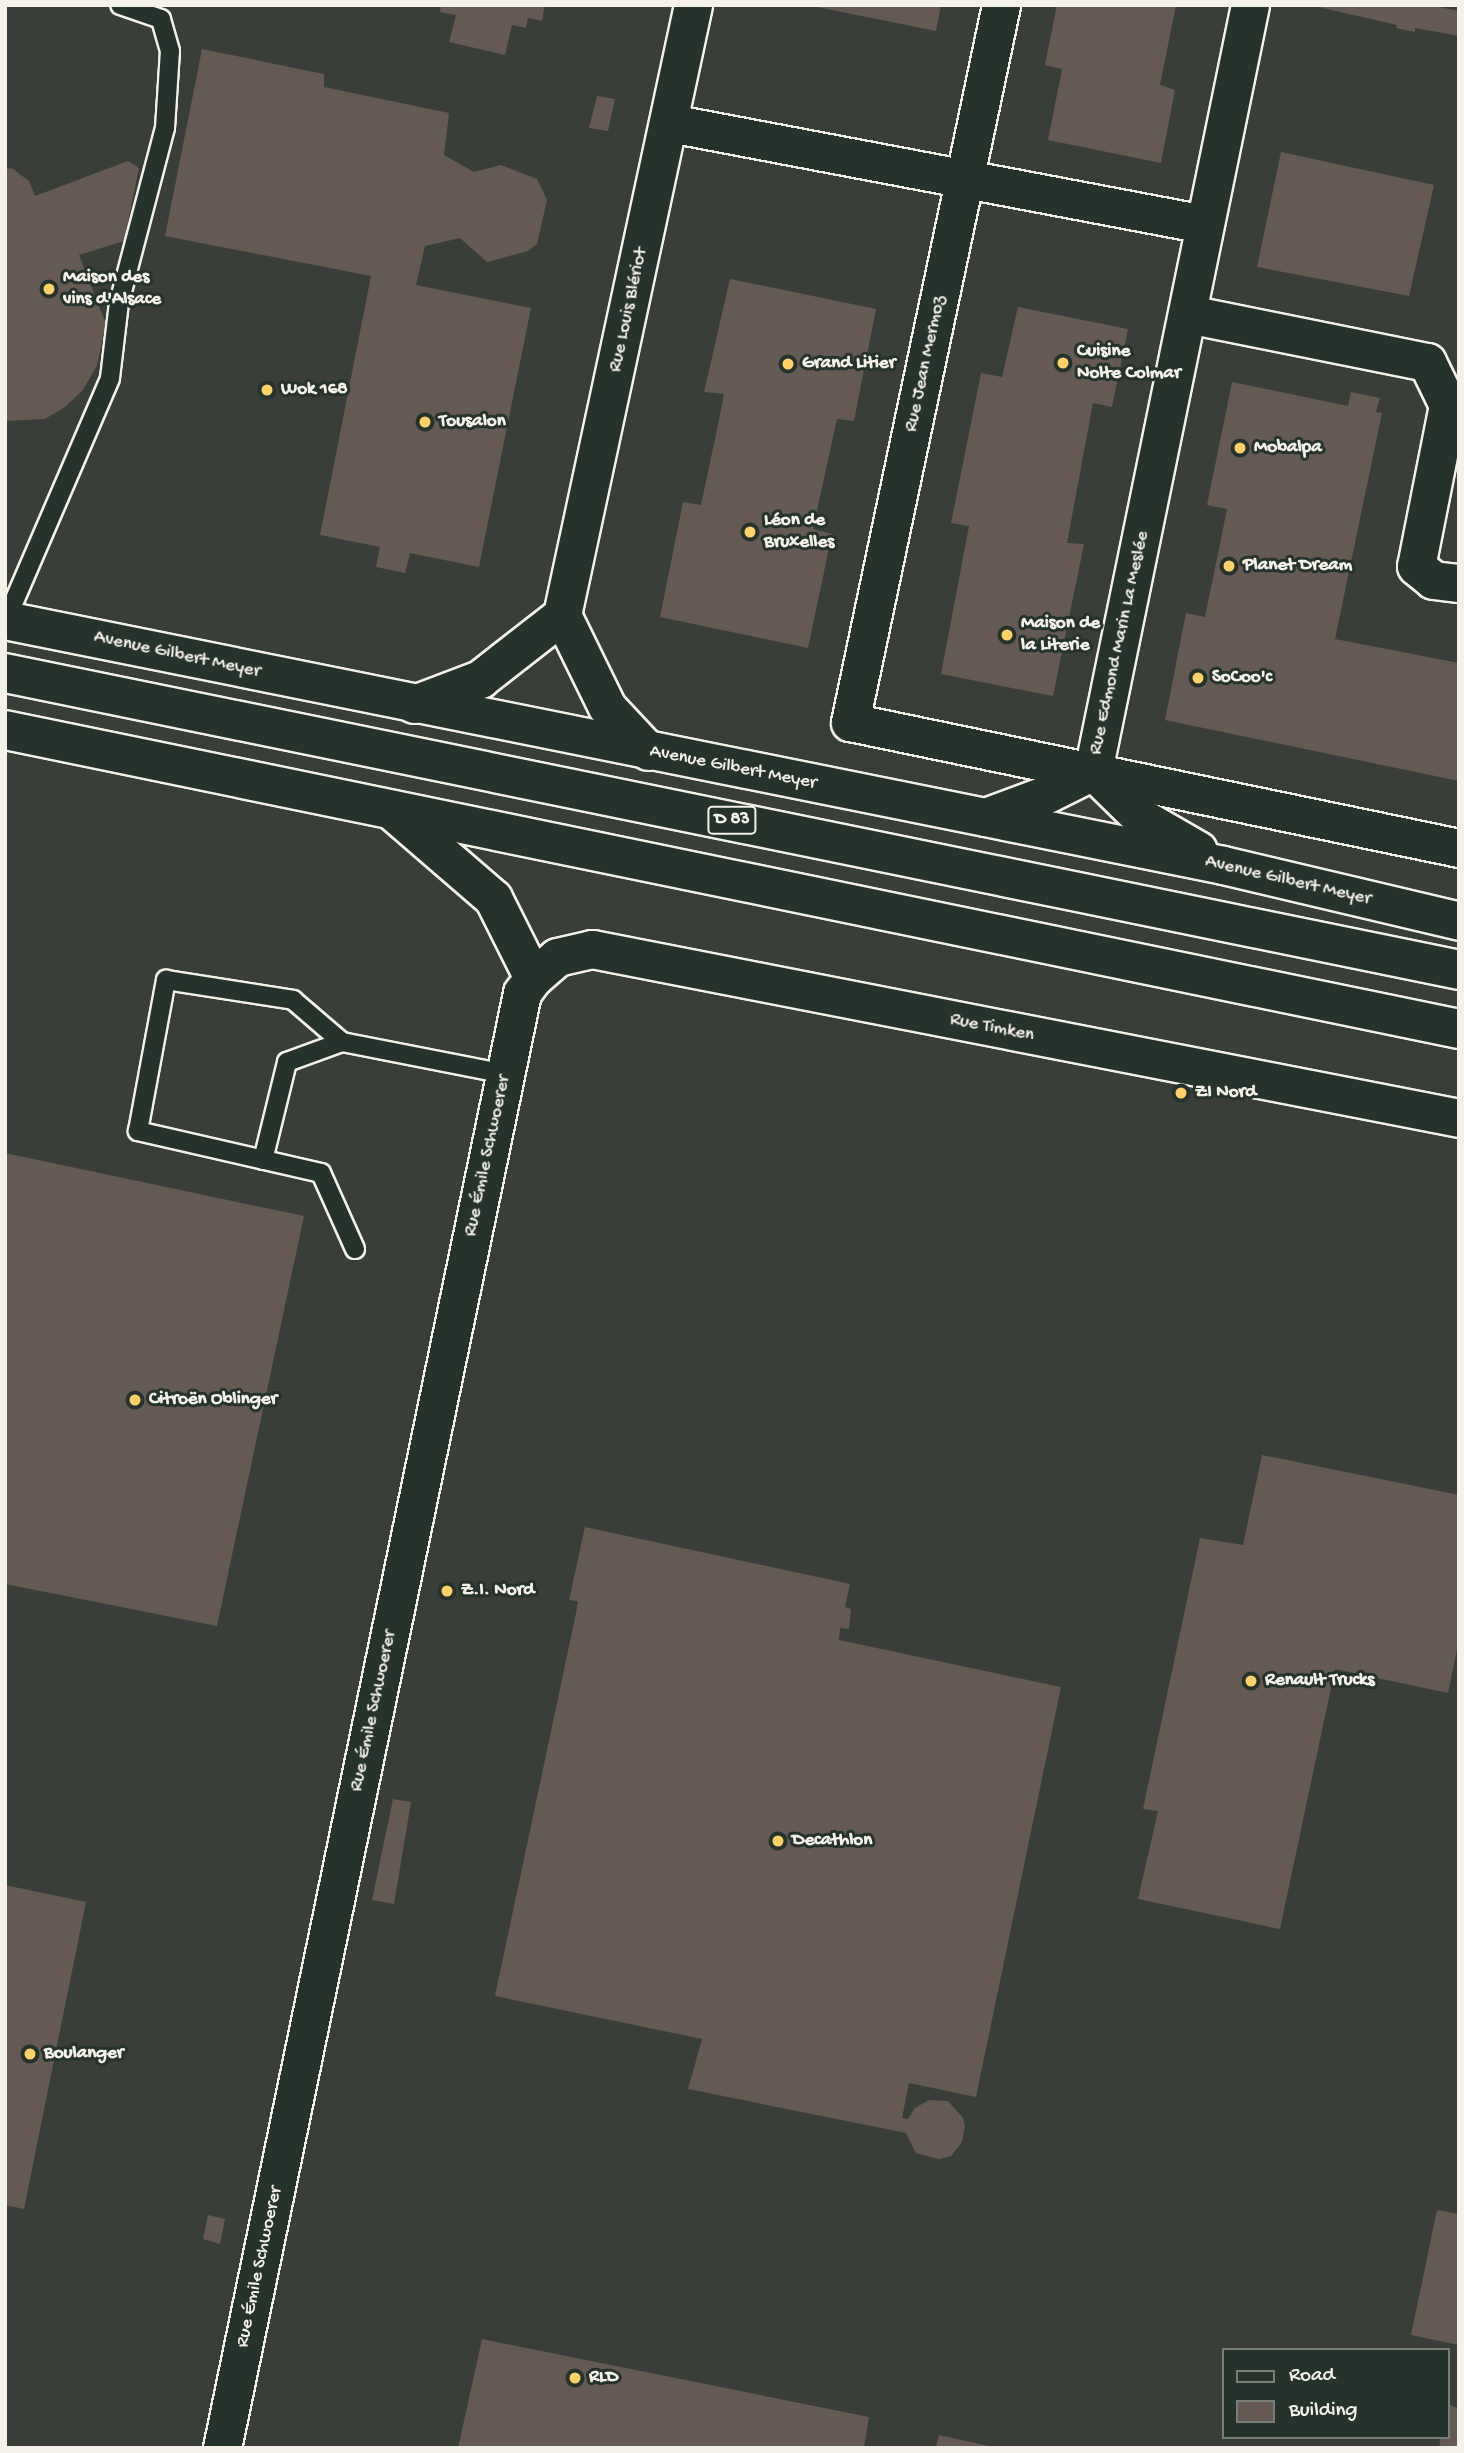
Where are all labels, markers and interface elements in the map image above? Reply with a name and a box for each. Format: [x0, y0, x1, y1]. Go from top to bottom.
street label: Rue Louis Blériot [605, 246, 653, 374]
place label: Maison des vins d'Alsace [63, 267, 161, 311]
marker: Maison des vins d'Alsace [41, 281, 57, 297]
street label: Rue Jean Mermoz [900, 294, 952, 434]
place label: Cuisine Nolte Colmar [1077, 341, 1181, 385]
place label: Grand Litier [802, 353, 895, 375]
marker: Cuisine Nolte Colmar [1055, 355, 1071, 371]
marker: Grand Litier [780, 356, 796, 372]
place label: Wok 168 [281, 379, 348, 401]
marker: Wok 168 [259, 382, 275, 398]
place label: Tousalon [439, 411, 506, 433]
marker: Tousalon [417, 414, 433, 430]
place label: Mobalpa [1254, 437, 1322, 459]
marker: Mobalpa [1232, 440, 1248, 456]
place label: Léon de Bruxelles [764, 510, 834, 554]
marker: Léon de Bruxelles [742, 524, 758, 540]
street label: Rue Edmond Marin La Meslée [1085, 529, 1155, 757]
place label: Planet Dream [1243, 555, 1352, 577]
marker: Planet Dream [1221, 558, 1237, 574]
place label: Maison de la Literie [1021, 613, 1100, 657]
street label: Avenue Gilbert Meyer [92, 626, 262, 684]
marker: Maison de la Literie [999, 627, 1015, 643]
place label: SoCoo'c [1212, 667, 1272, 689]
marker: SoCoo'c [1190, 670, 1206, 686]
street label: Avenue Gilbert Meyer [648, 741, 818, 795]
road number: D 83 [706, 806, 758, 834]
street label: Avenue Gilbert Meyer [1203, 851, 1373, 911]
street label: Rue Timken [948, 1009, 1036, 1047]
street label: Rue Émile Schwoerer [460, 1073, 516, 1239]
place label: ZI Nord [1195, 1082, 1256, 1104]
marker: ZI Nord [1173, 1085, 1189, 1101]
place label: Citroën Oblinger [149, 1389, 277, 1411]
marker: Citroën Oblinger [127, 1392, 143, 1408]
place label: Z.I. Nord [461, 1580, 534, 1602]
marker: Z.I. Nord [439, 1583, 455, 1599]
street label: Rue Émile Schwoerer [346, 1628, 402, 1794]
place label: Renault Trucks [1265, 1670, 1375, 1692]
marker: Renault Trucks [1243, 1673, 1259, 1689]
place label: Decathlon [792, 1830, 872, 1852]
marker: Decathlon [770, 1833, 786, 1849]
place label: Boulanger [44, 2043, 124, 2065]
marker: Boulanger [22, 2046, 38, 2062]
street label: Rue Émile Schwoerer [232, 2184, 288, 2350]
legend [1222, 2348, 1450, 2439]
text: Road [1289, 2364, 1335, 2389]
place label: RLD [589, 2367, 618, 2389]
marker: RLD [567, 2370, 583, 2386]
text: Building [1289, 2399, 1358, 2424]

